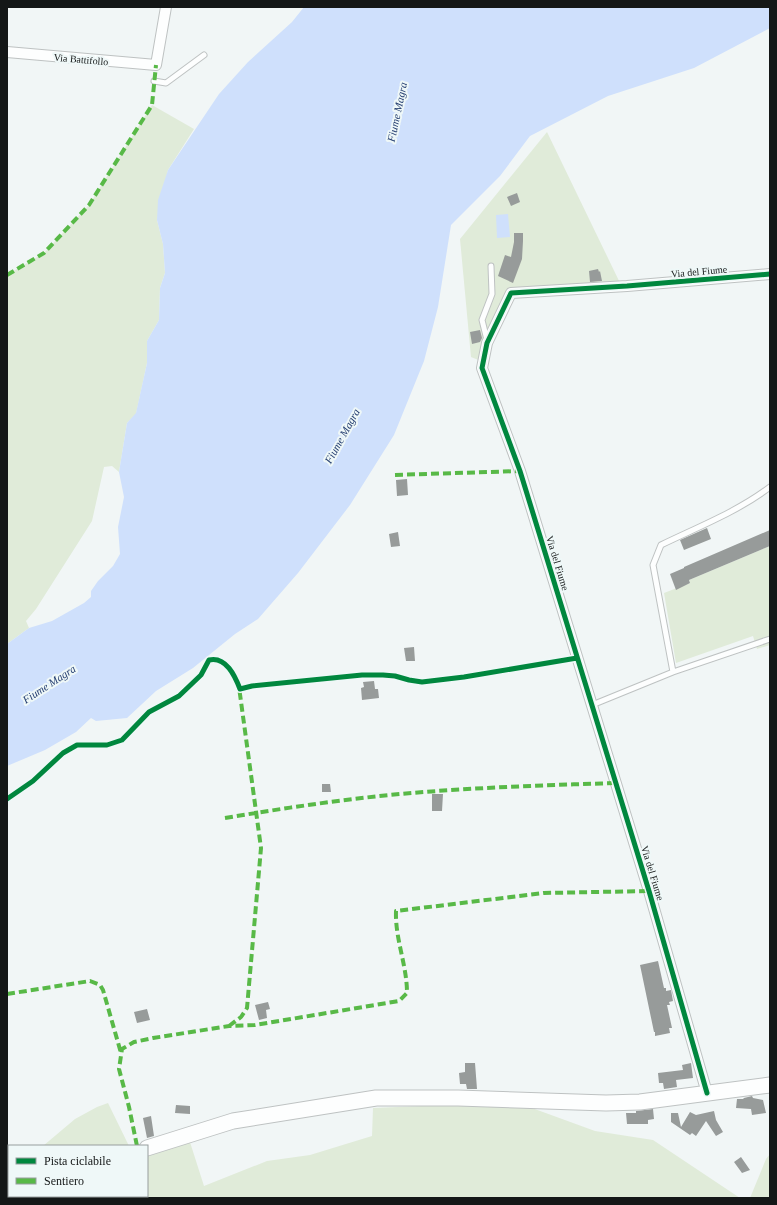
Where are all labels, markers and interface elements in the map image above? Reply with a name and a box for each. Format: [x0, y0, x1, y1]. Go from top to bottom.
street label: Via Battifollo [53, 52, 109, 67]
water label: Fiume Magra [385, 81, 409, 144]
street label: Via del Fiume [670, 264, 728, 279]
water label: Fiume Magra [322, 406, 362, 466]
street label: Via del Fiume [544, 534, 571, 592]
water label: Fiume Magra [19, 662, 78, 706]
street label: Via del Fiume [639, 844, 666, 902]
legend [8, 1145, 148, 1197]
text: Pista ciclabile [44, 1154, 111, 1168]
text: Sentiero [44, 1174, 84, 1188]

